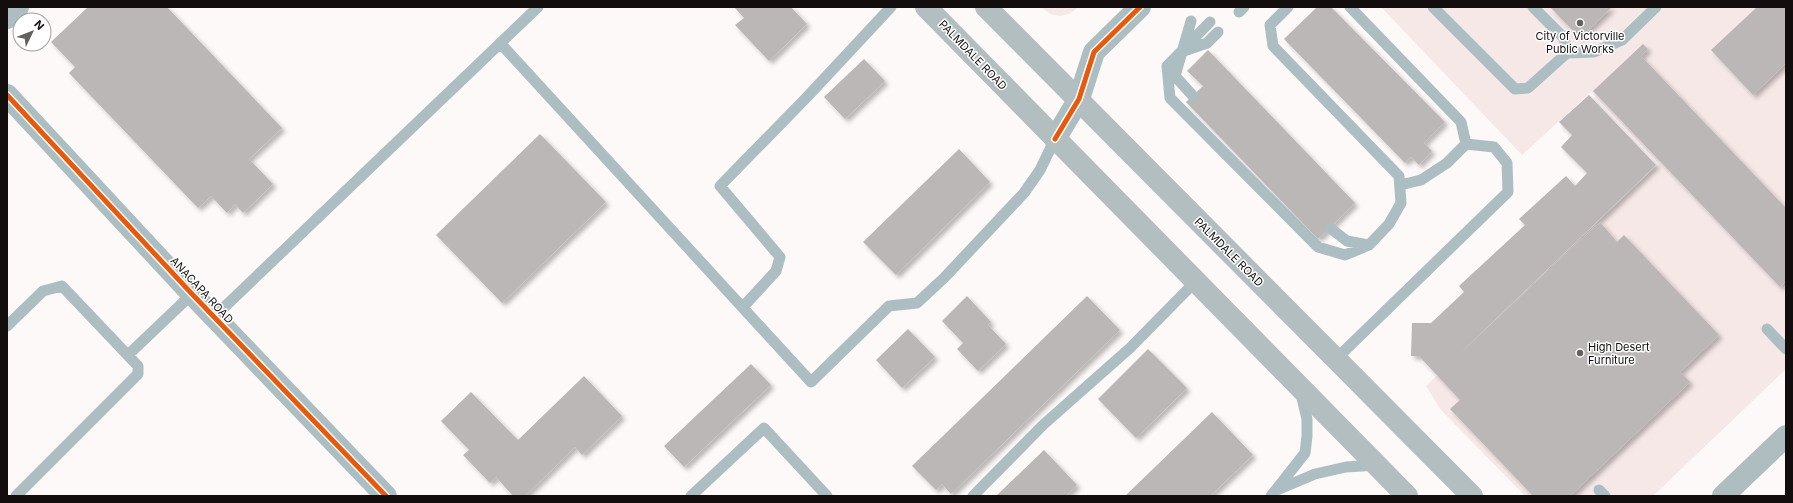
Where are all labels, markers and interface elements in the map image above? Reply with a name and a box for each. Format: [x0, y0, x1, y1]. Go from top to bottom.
north arrow [12, 12, 52, 52]
text: N [31, 17, 47, 33]
street label: PALMDALE ROAD [936, 17, 1010, 93]
marker: City of Victorville Public Works [1575, 18, 1585, 28]
place label: City of Victorville Public Works [1535, 29, 1625, 56]
street label: PALMDALE ROAD [1192, 215, 1266, 289]
street label: ANACAPA ROAD [168, 254, 236, 326]
place label: High Desert Furniture [1588, 340, 1650, 367]
marker: High Desert Furniture [1575, 348, 1585, 358]

